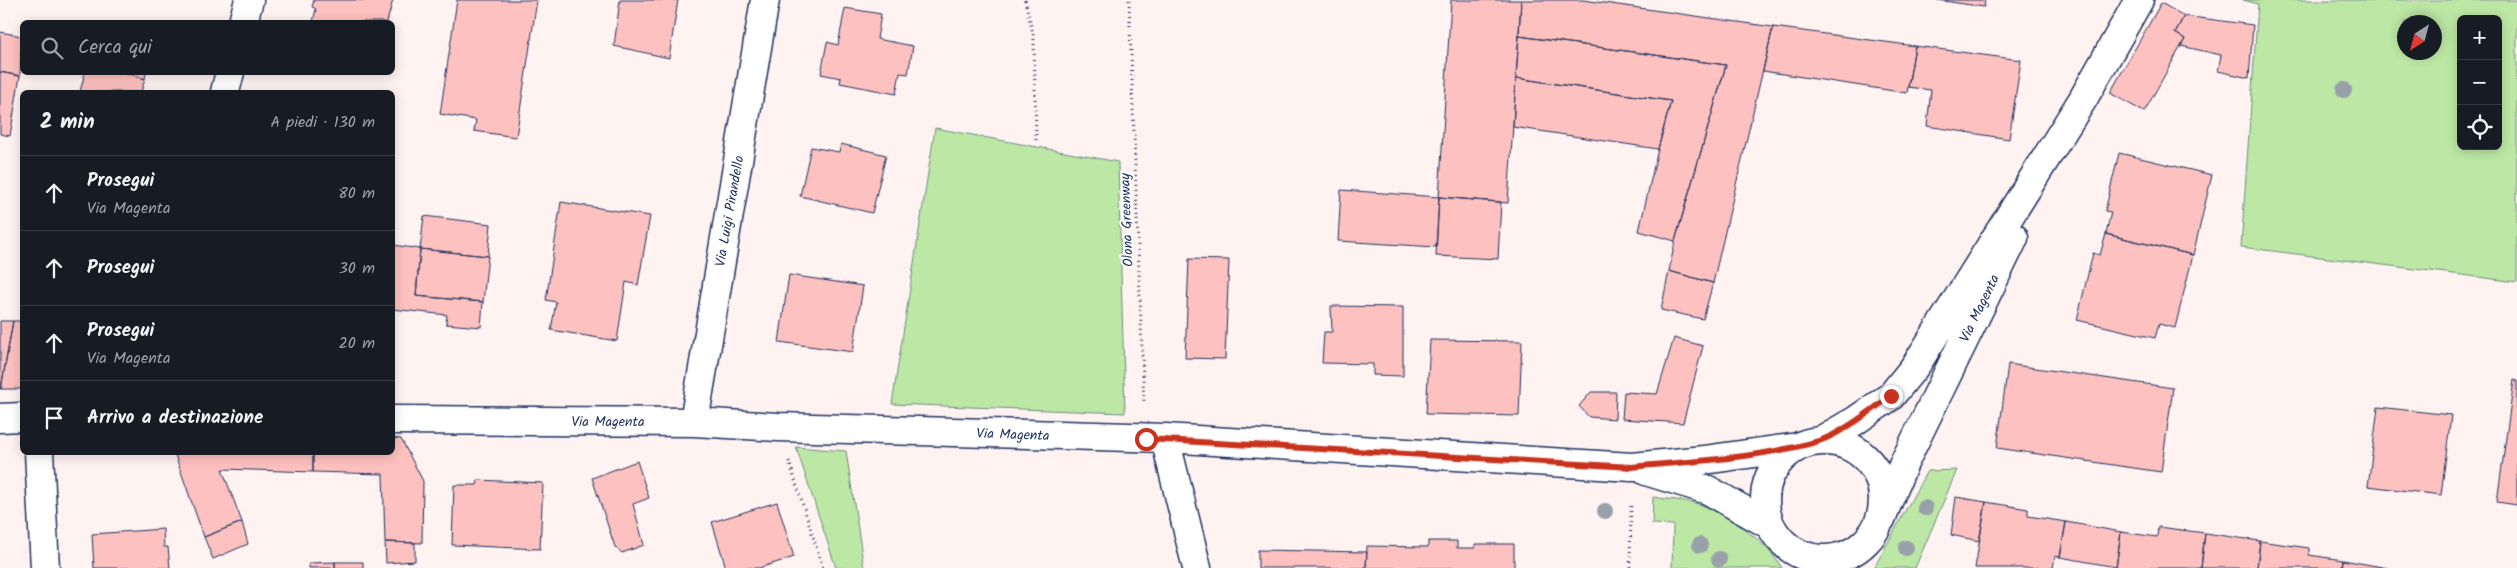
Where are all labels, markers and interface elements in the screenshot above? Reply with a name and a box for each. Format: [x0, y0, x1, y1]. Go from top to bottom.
north arrow [2397, 15, 2442, 60]
map controls [2457, 15, 2502, 150]
button: + [2457, 15, 2502, 60]
search box [20, 20, 395, 75]
text: Cerca qui [78, 33, 152, 63]
icon: search [38, 34, 66, 62]
button: − [2457, 60, 2502, 105]
button: locate [2457, 105, 2502, 150]
text: 2 min [40, 106, 95, 139]
text: A piedi · 130 m [270, 110, 375, 135]
street label: Via Luigi Pirandello [709, 154, 751, 268]
text: Prosegui [87, 166, 154, 196]
street label: Olona Greenway [1114, 172, 1140, 267]
icon: ahead [40, 179, 68, 207]
text: 80 m [338, 181, 375, 206]
text: Via Magenta [87, 196, 170, 221]
text: Prosegui [87, 253, 154, 283]
icon: ahead [40, 254, 68, 282]
text: 30 m [339, 256, 375, 281]
street label: Via Magenta [1954, 271, 2006, 346]
text: Prosegui [87, 316, 154, 346]
icon: ahead [40, 329, 68, 357]
text: 20 m [339, 331, 375, 356]
text: Via Magenta [87, 346, 170, 371]
route end [1880, 385, 1903, 408]
text: Arrivo a destinazione [87, 403, 263, 433]
icon: arrive [40, 404, 68, 432]
street label: Via Magenta [572, 411, 644, 433]
street label: Via Magenta [976, 423, 1050, 447]
route start [1135, 428, 1158, 451]

